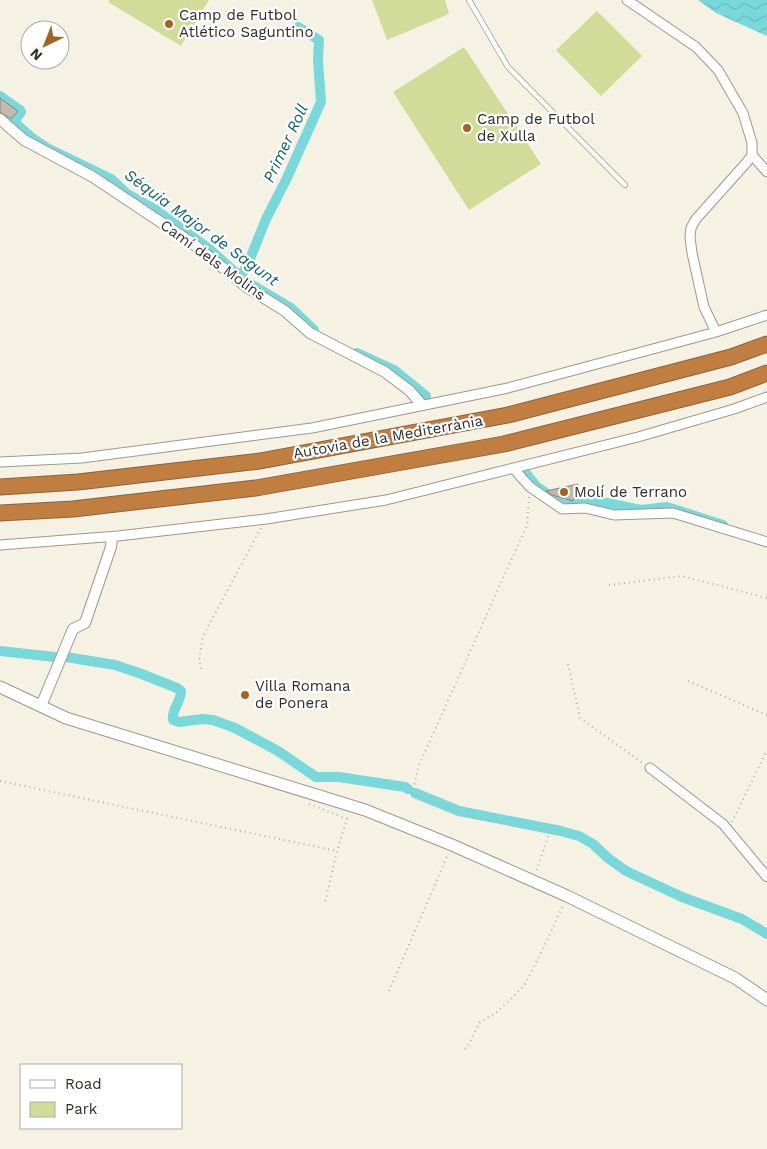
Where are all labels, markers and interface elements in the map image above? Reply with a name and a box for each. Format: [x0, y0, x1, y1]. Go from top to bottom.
place label: Camp de Futbol Atlético Saguntino [179, 6, 313, 41]
marker: Camp de Futbol Atlético Saguntino [163, 18, 175, 30]
north arrow [20, 20, 70, 70]
text: N [27, 45, 45, 64]
water label: Primer Roll [259, 101, 312, 186]
place label: Camp de Futbol de Xulla [477, 110, 595, 145]
marker: Camp de Futbol de Xulla [461, 122, 473, 134]
water label: Séquia Major de Sagunt [121, 165, 283, 290]
street label: Camí dels Molins [157, 216, 269, 304]
street label: Autovia de la Mediterrània [292, 411, 485, 463]
place label: Molí de Terrano [574, 483, 687, 501]
marker: Molí de Terrano [558, 486, 570, 498]
place label: Villa Romana de Ponera [255, 677, 351, 712]
marker: Villa Romana de Ponera [239, 689, 251, 701]
legend [20, 1064, 182, 1129]
text: Road [65, 1075, 102, 1093]
text: Park [65, 1100, 98, 1118]

